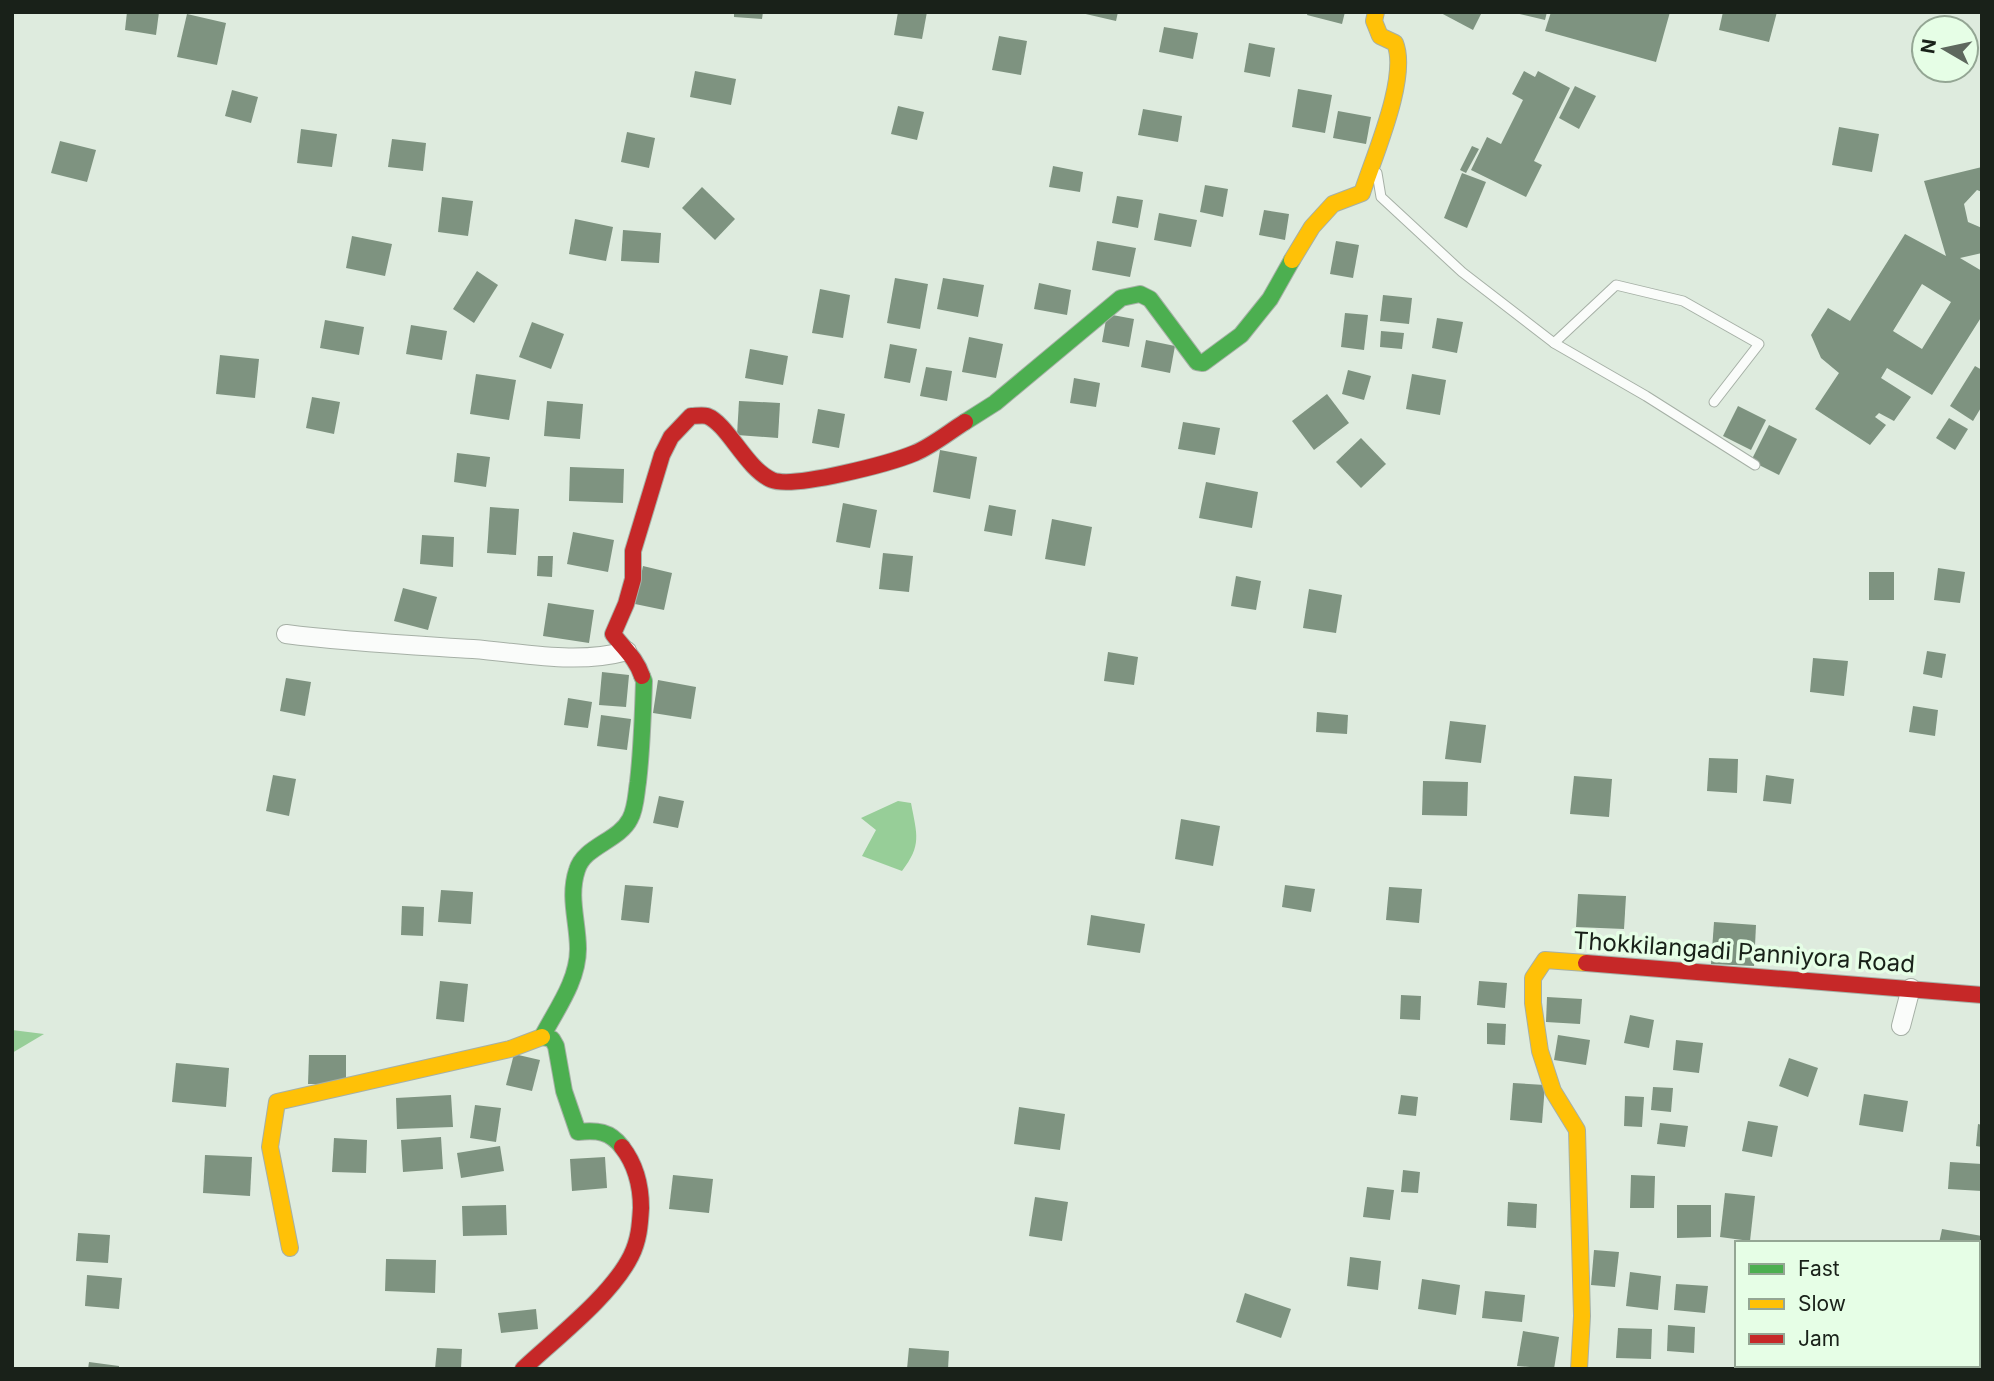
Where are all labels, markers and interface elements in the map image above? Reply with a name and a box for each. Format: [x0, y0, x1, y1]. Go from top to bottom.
north arrow [1910, 14, 1980, 84]
text: N [1916, 37, 1941, 55]
street label: Thokkilangadi Panniyora Road [1572, 926, 1916, 978]
legend [1735, 1241, 1980, 1367]
text: Fast [1798, 1256, 1840, 1281]
text: Slow [1798, 1291, 1846, 1316]
text: Jam [1798, 1326, 1840, 1351]

